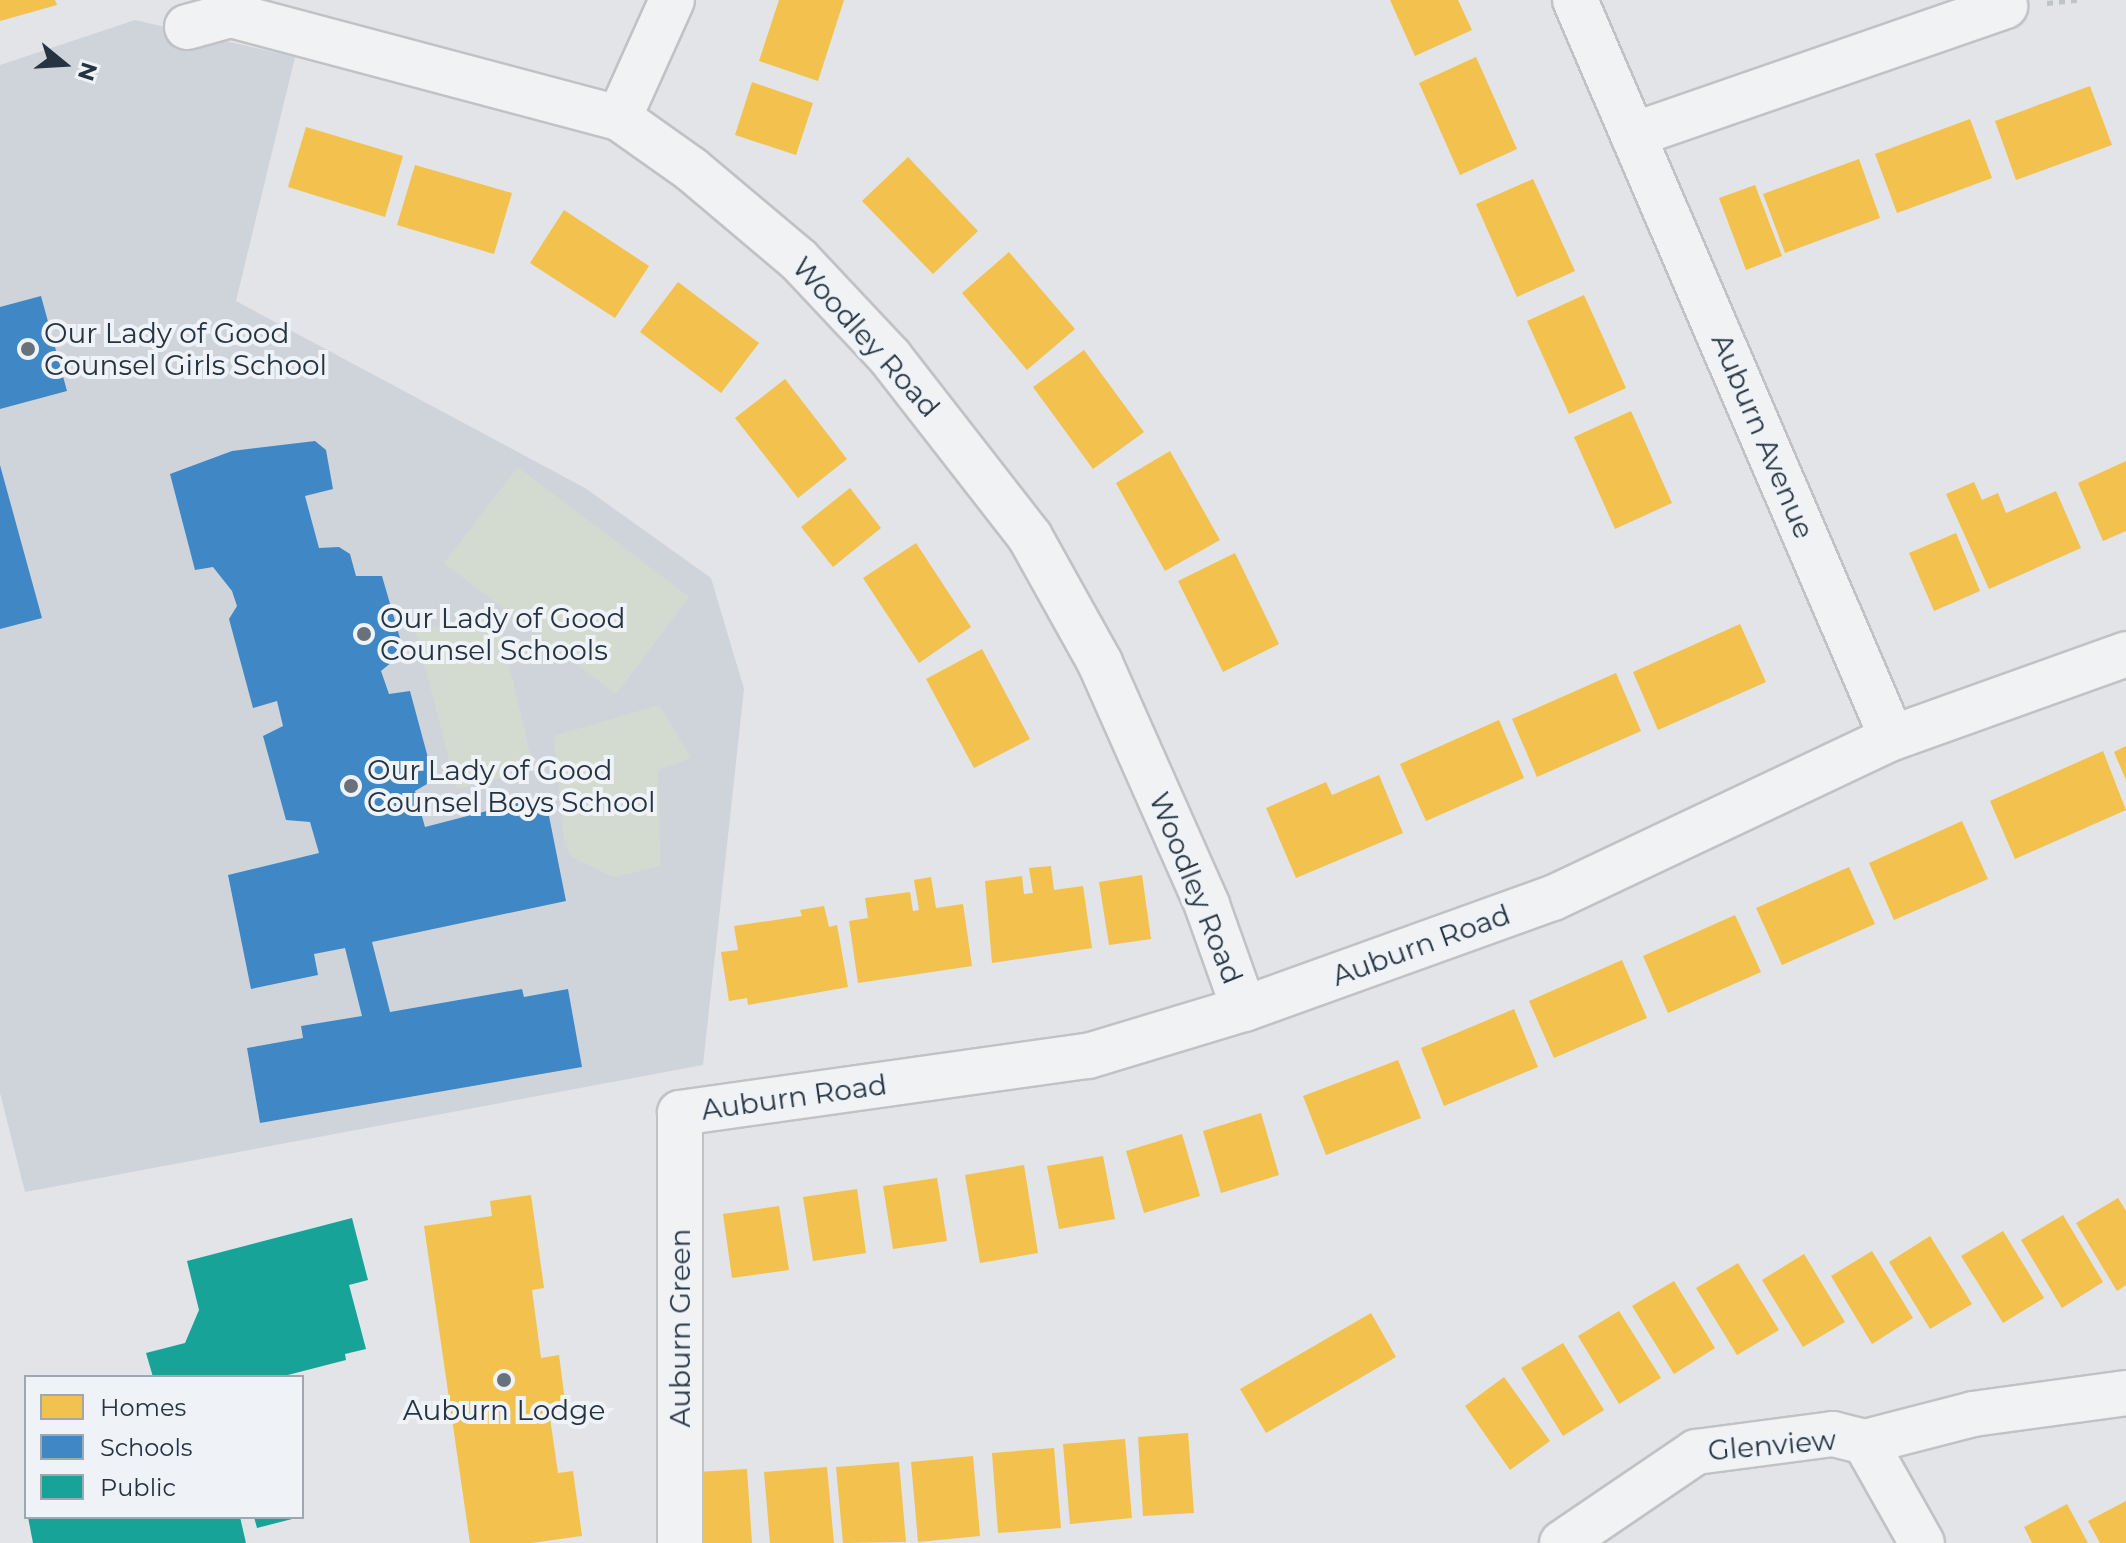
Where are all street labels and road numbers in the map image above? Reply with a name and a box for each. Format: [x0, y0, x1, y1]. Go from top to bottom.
street label: Woodley Road [785, 250, 947, 424]
street label: Auburn Avenue [1705, 328, 1821, 544]
street label: Woodley Road [1142, 787, 1250, 989]
street label: Auburn Road [1327, 897, 1515, 993]
street label: Auburn Road [699, 1067, 889, 1127]
street label: Auburn Green [663, 1229, 697, 1427]
street label: Glenview [1706, 1423, 1838, 1467]

